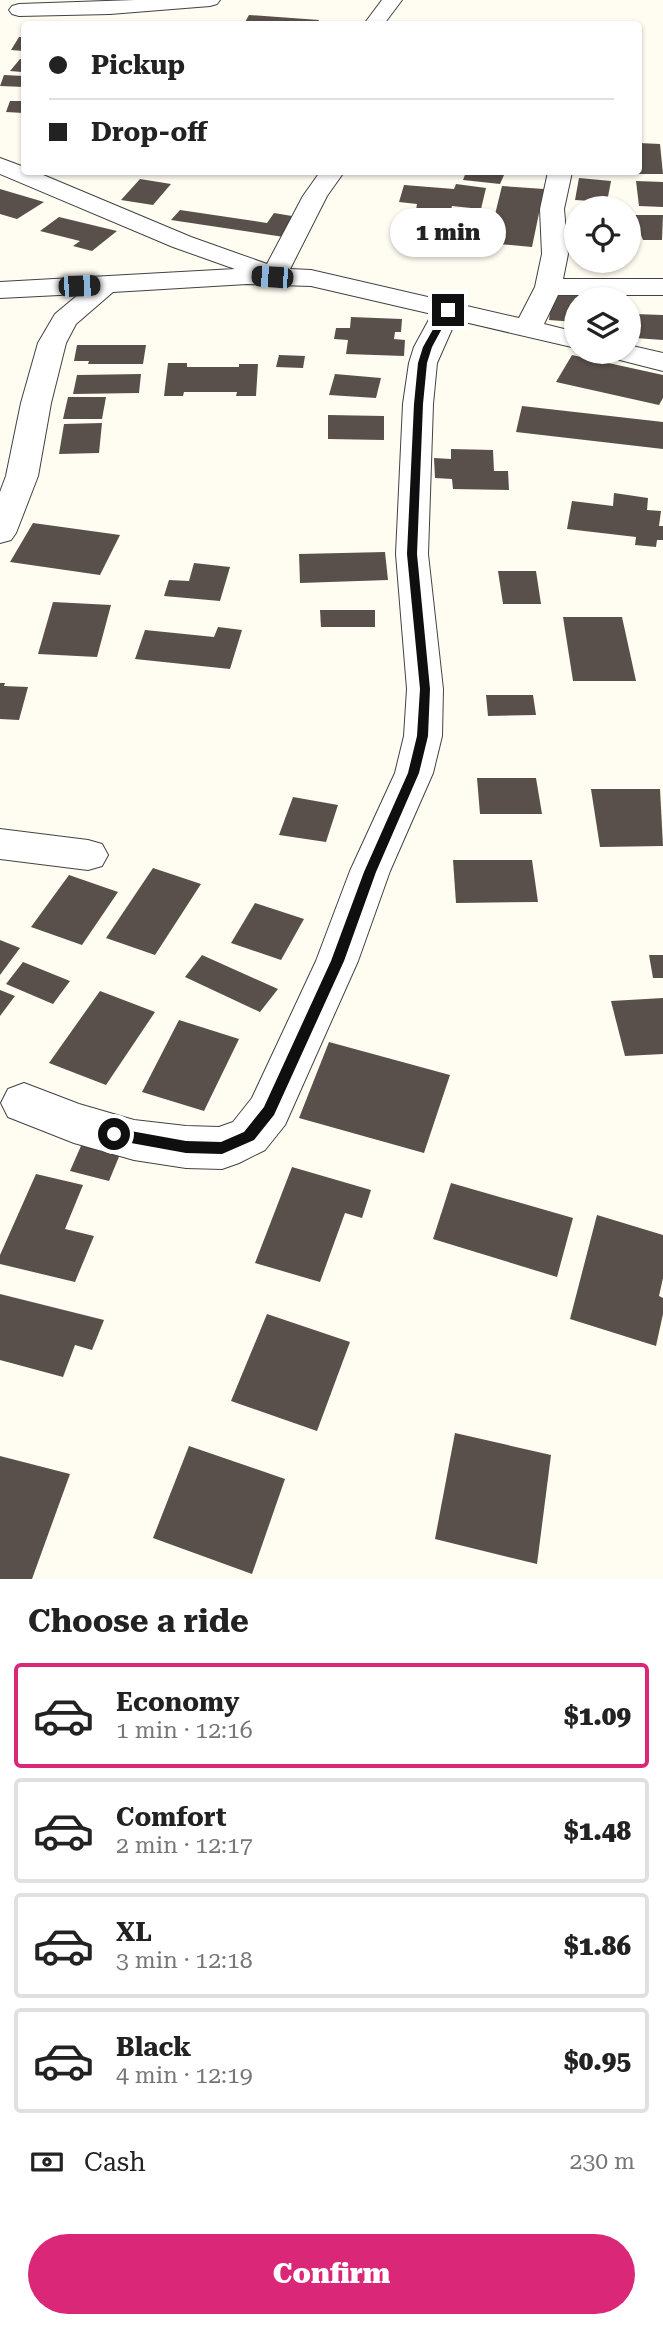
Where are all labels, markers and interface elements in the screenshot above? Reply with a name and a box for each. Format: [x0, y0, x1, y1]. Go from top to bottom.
text: Pickup [91, 50, 185, 80]
text: Drop-off [91, 117, 207, 147]
map controls [564, 196, 641, 364]
button: locate [564, 196, 641, 273]
callout: 1 min [390, 208, 506, 258]
text: 1 min [416, 219, 480, 246]
car [251, 265, 294, 289]
car [58, 275, 101, 297]
button: layers [564, 287, 641, 364]
route end [432, 294, 464, 326]
route start [98, 1118, 130, 1150]
text: Choose a ride [28, 1602, 249, 1640]
icon: car [32, 1684, 95, 1747]
text: Economy [116, 1687, 239, 1717]
text: $1.09 [564, 1701, 631, 1731]
text: 1 min · 12:16 [116, 1717, 253, 1744]
icon: car [32, 1799, 95, 1862]
text: Comfort [116, 1802, 226, 1832]
text: $1.48 [564, 1816, 631, 1846]
text: 2 min · 12:17 [116, 1832, 253, 1859]
icon: car [32, 1914, 95, 1977]
text: XL [116, 1917, 152, 1947]
text: $1.86 [564, 1931, 631, 1961]
text: 3 min · 12:18 [116, 1947, 253, 1974]
icon: car [32, 2029, 95, 2092]
text: Black [116, 2032, 191, 2062]
text: $0.95 [564, 2046, 631, 2076]
text: 4 min · 12:19 [116, 2062, 253, 2089]
icon: cash [28, 2143, 66, 2181]
text: Cash [84, 2147, 146, 2177]
text: 230 m [570, 2148, 635, 2175]
button: Confirm [28, 2234, 635, 2314]

